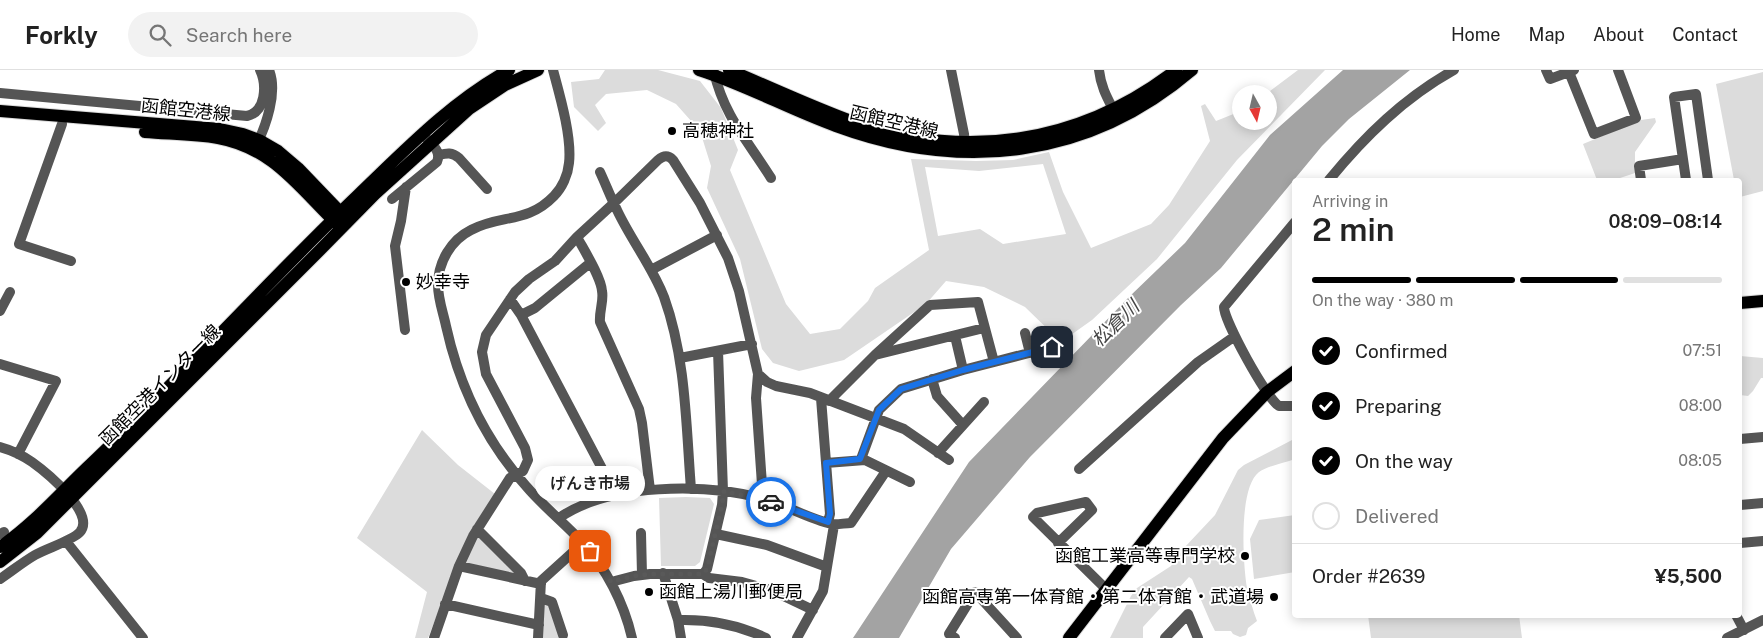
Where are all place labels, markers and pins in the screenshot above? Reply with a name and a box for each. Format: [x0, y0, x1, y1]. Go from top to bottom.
place label: 高穂神社 [682, 120, 754, 141]
marker: 高穂神社 [666, 125, 678, 137]
place label: 妙幸寺 [416, 271, 470, 292]
marker: 妙幸寺 [400, 276, 412, 288]
pin [1031, 326, 1073, 368]
callout: げんき市場 [535, 466, 645, 501]
pin [569, 530, 611, 572]
place label: 函館工業高等専門学校 [1055, 545, 1235, 566]
marker: 函館工業高等専門学校 [1239, 550, 1251, 562]
place label: 函館上湯川郵便局 [659, 581, 803, 602]
marker: 函館上湯川郵便局 [643, 586, 655, 598]
place label: 函館高専第一体育館・第二体育館・武道場 [922, 586, 1264, 607]
marker: 函館高専第一体育館・第二体育館・武道場 [1268, 591, 1280, 603]

